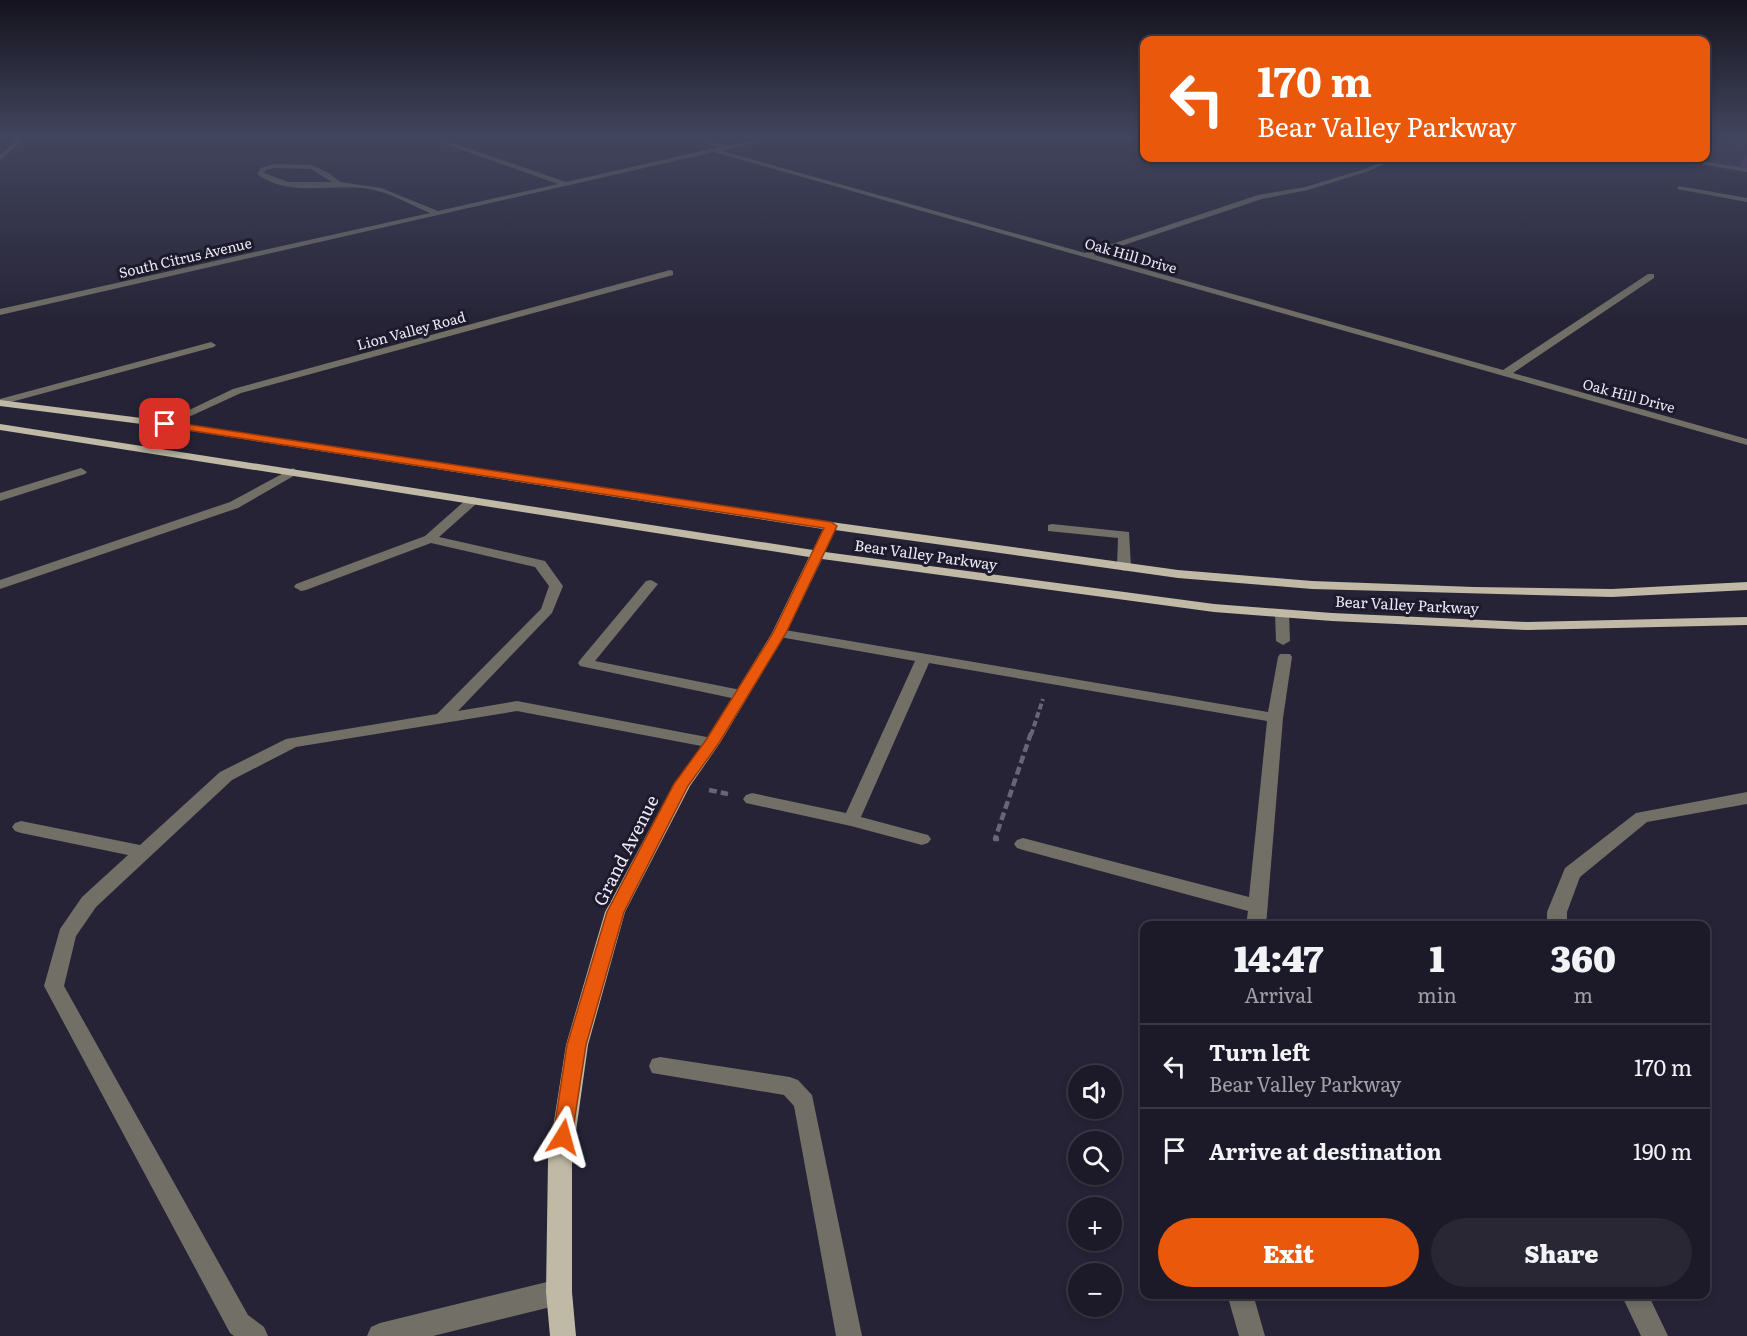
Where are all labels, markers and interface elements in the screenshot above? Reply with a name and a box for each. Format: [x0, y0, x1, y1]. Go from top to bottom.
text: 170 m [1257, 48, 1372, 110]
icon: left [1158, 60, 1236, 138]
text: Bear Valley Parkway [1257, 105, 1517, 145]
street label: South Citrus Avenue [117, 232, 253, 282]
street label: Oak Hill Drive [1083, 232, 1179, 278]
street label: Lion Valley Road [354, 306, 468, 354]
street label: Oak Hill Drive [1581, 373, 1677, 417]
pin [139, 398, 190, 449]
icon: arrive [148, 407, 181, 440]
street label: Bear Valley Parkway [853, 533, 999, 575]
street label: Bear Valley Parkway [1334, 589, 1480, 619]
street label: Grand Avenue [585, 790, 665, 910]
text: 14:47 [1234, 930, 1323, 983]
text: 1 [1429, 930, 1445, 983]
text: 360 [1551, 930, 1616, 983]
text: Arrival [1245, 979, 1313, 1009]
text: min [1417, 979, 1457, 1009]
text: m [1574, 979, 1593, 1009]
text: Turn left [1209, 1035, 1310, 1068]
icon: left [1158, 1050, 1191, 1083]
text: 170 m [1634, 1050, 1692, 1083]
map controls [1068, 1065, 1122, 1317]
button: sound [1068, 1065, 1122, 1119]
text: Bear Valley Parkway [1209, 1068, 1401, 1098]
position arrow [531, 1105, 595, 1169]
button: search [1068, 1131, 1122, 1185]
icon: arrive [1158, 1134, 1191, 1167]
text: Arrive at destination [1209, 1134, 1442, 1167]
text: 190 m [1633, 1134, 1692, 1167]
button: + [1068, 1197, 1122, 1251]
button: Exit [1158, 1218, 1419, 1287]
button: Share [1431, 1218, 1692, 1287]
button: − [1068, 1263, 1122, 1317]

